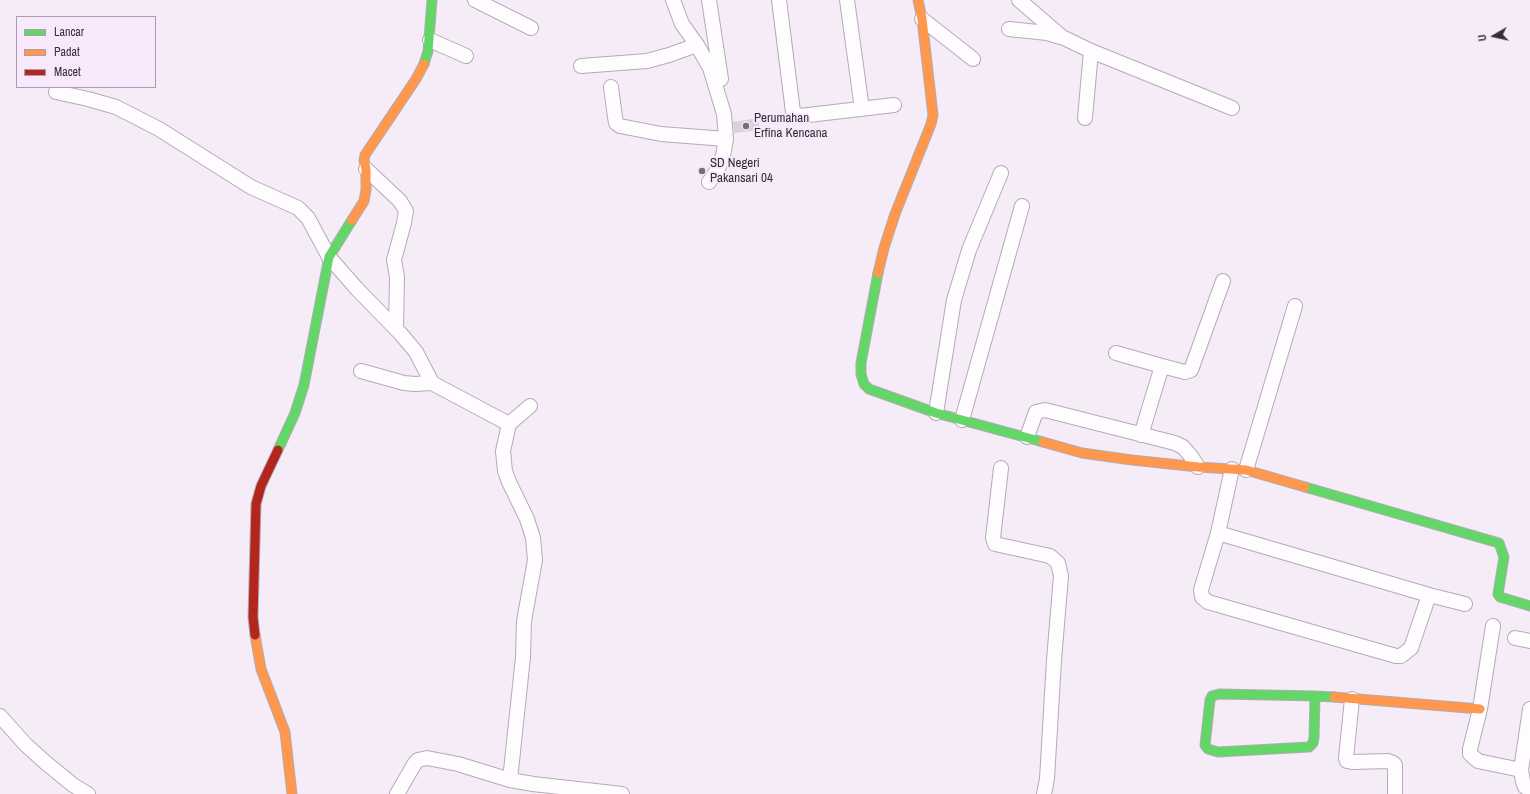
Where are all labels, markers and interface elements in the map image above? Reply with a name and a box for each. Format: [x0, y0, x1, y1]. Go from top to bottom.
legend [16, 16, 156, 88]
north arrow [1474, 16, 1514, 56]
text: Lancar [54, 24, 84, 40]
text: U [1475, 34, 1490, 42]
text: Padat [54, 44, 80, 60]
text: Macet [54, 64, 81, 80]
place label: Perumahan Erfina Kencana [754, 111, 827, 142]
marker: Perumahan Erfina Kencana [741, 121, 751, 131]
place label: SD Negeri Pakansari 04 [710, 156, 773, 187]
marker: SD Negeri Pakansari 04 [697, 166, 707, 176]

